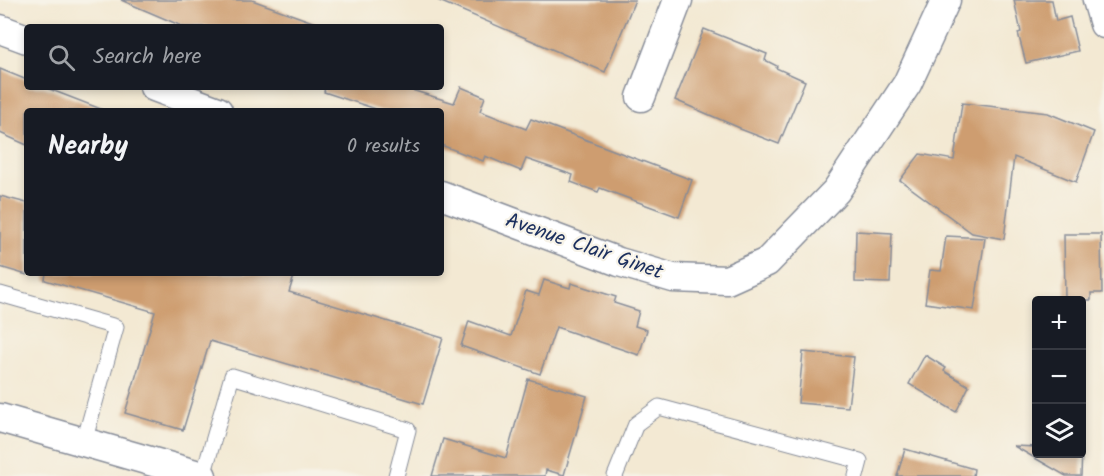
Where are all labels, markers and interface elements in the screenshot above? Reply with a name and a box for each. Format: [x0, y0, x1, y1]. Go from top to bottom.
search box [24, 24, 444, 90]
text: Search here [93, 40, 201, 75]
icon: search [45, 41, 78, 74]
text: Nearby [48, 126, 128, 168]
text: 0 results [347, 131, 420, 163]
street label: Avenue Clair Ginet [501, 205, 668, 290]
map controls [1032, 296, 1086, 458]
button: + [1032, 296, 1086, 350]
button: − [1032, 350, 1086, 404]
button: layers [1032, 404, 1086, 458]

